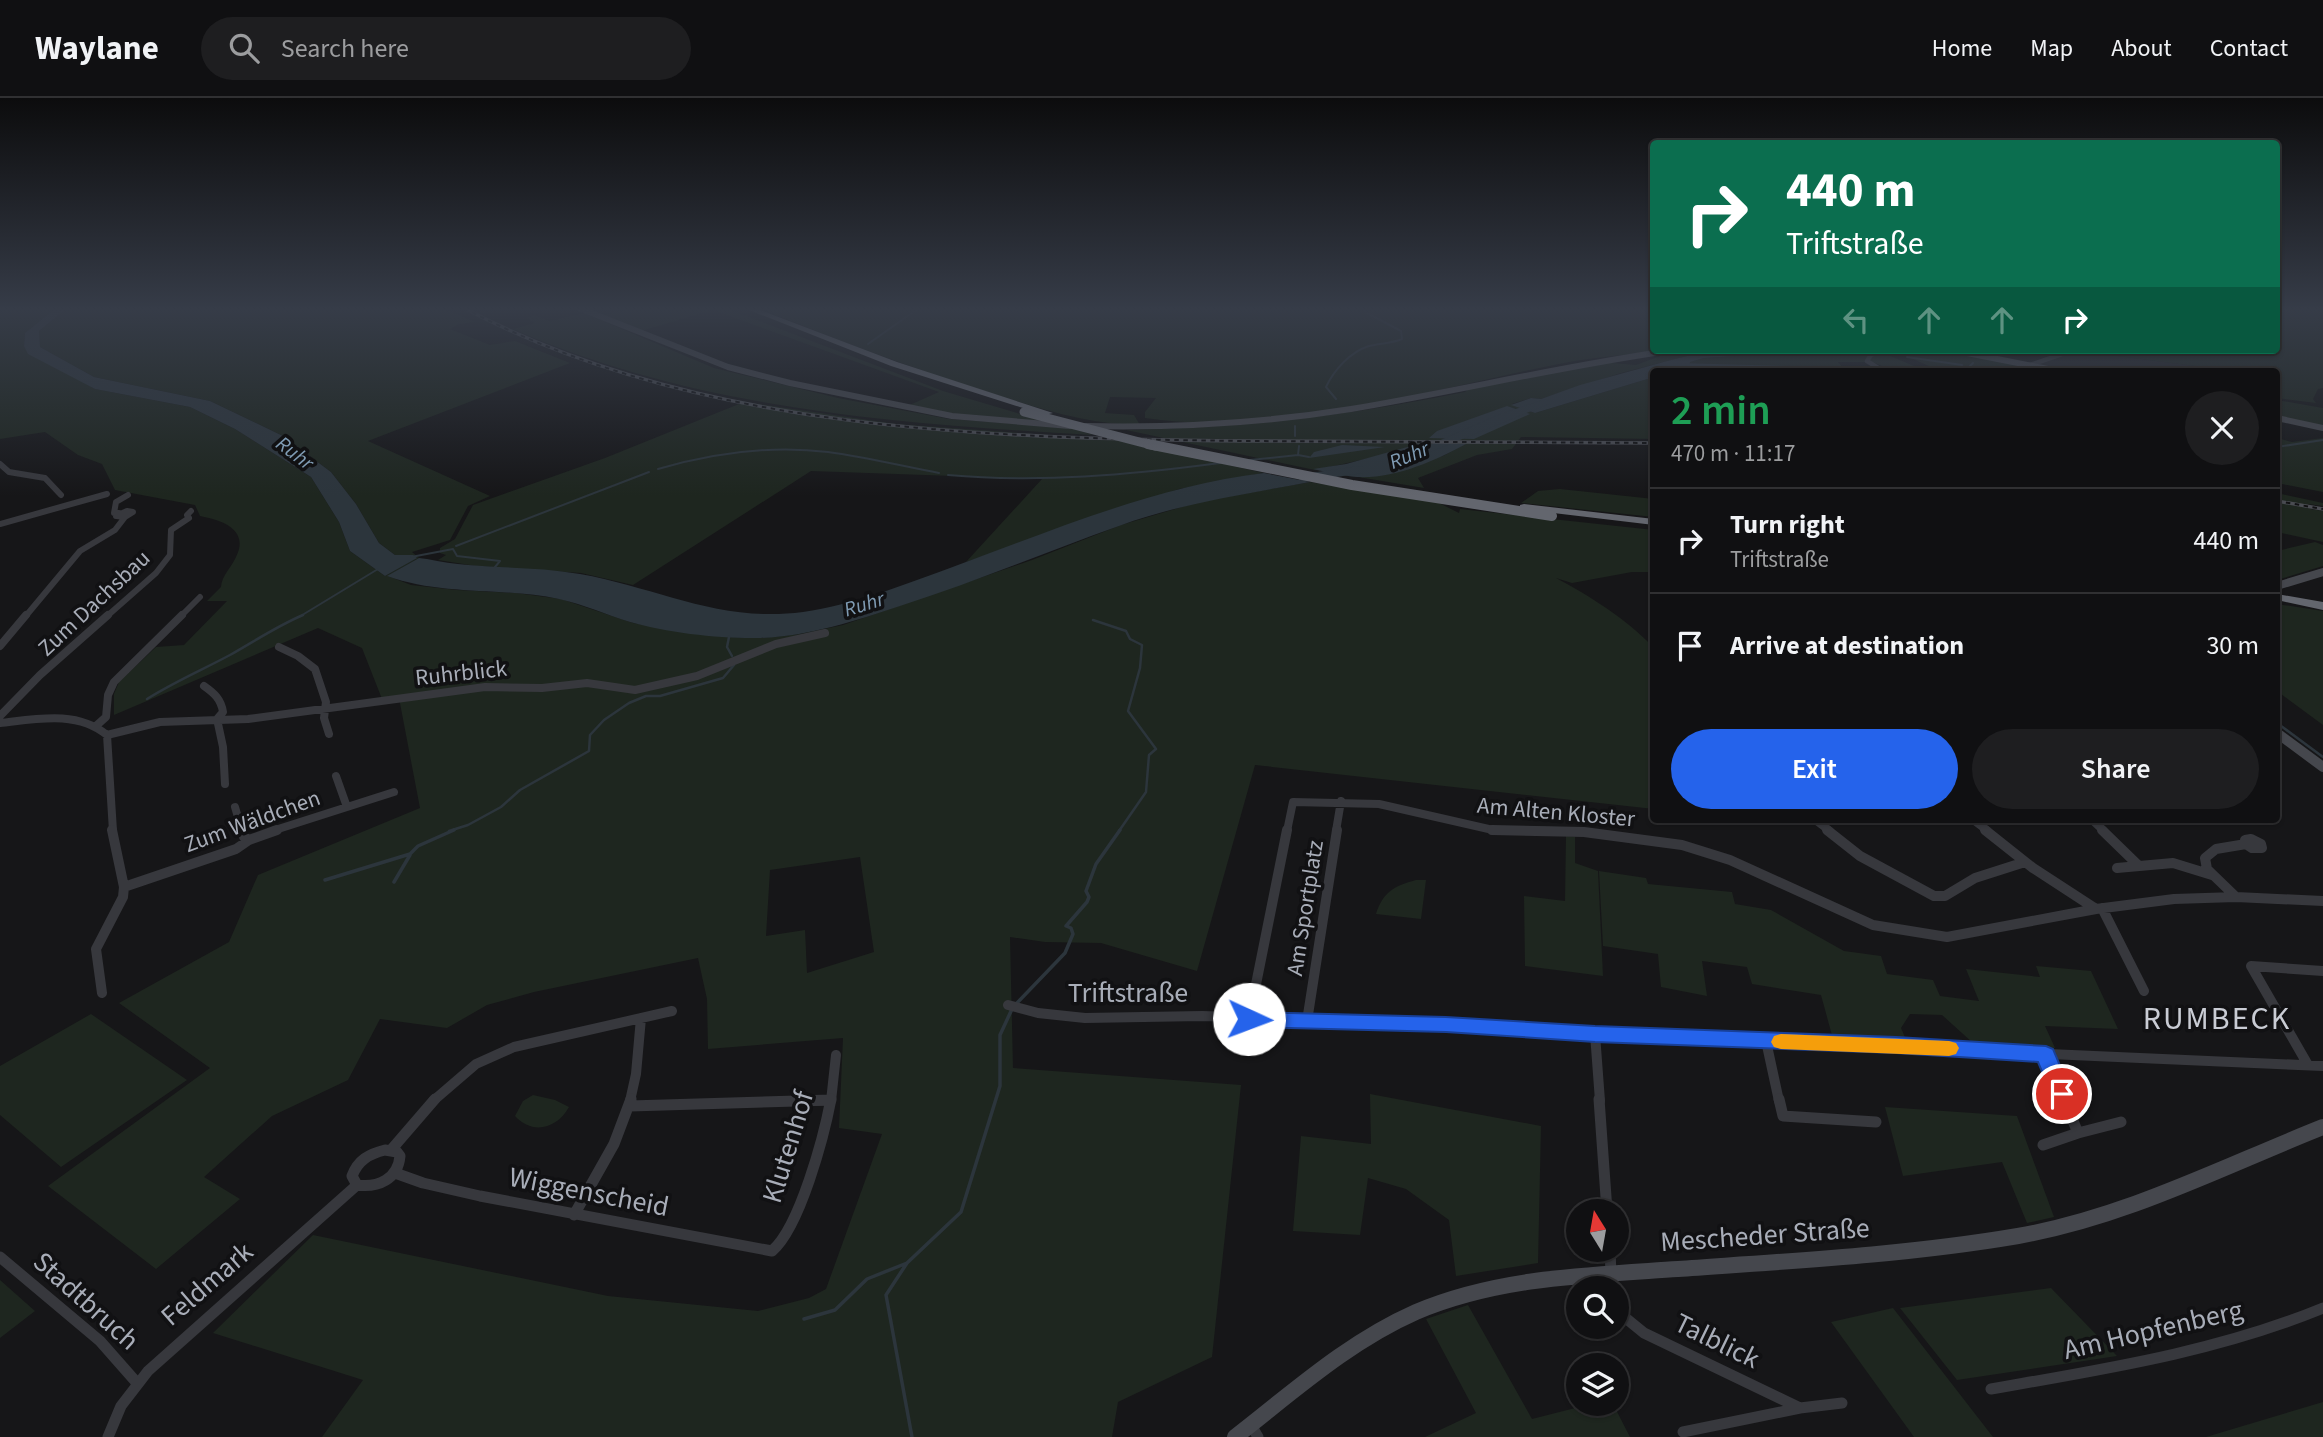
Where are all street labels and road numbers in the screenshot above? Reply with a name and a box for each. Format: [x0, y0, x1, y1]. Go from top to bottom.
street label: Zum Dachsbau [30, 542, 158, 664]
street label: Ruhrblick [413, 652, 509, 694]
street label: Zum Wäldchen [179, 781, 325, 861]
street label: Am Alten Kloster [1476, 789, 1637, 835]
street label: Am Sportplatz [1278, 838, 1332, 978]
street label: Triftstraße [1068, 973, 1188, 1013]
street label: Klutenhof [752, 1085, 824, 1208]
street label: Wiggenscheid [506, 1157, 672, 1227]
street label: Mescheder Straße [1659, 1208, 1871, 1262]
street label: Feldmark [152, 1232, 262, 1335]
street label: Stadtbruch [24, 1242, 148, 1360]
street label: Am Hopfenberg [2059, 1290, 2247, 1370]
street label: Talblick [1668, 1303, 1766, 1379]

